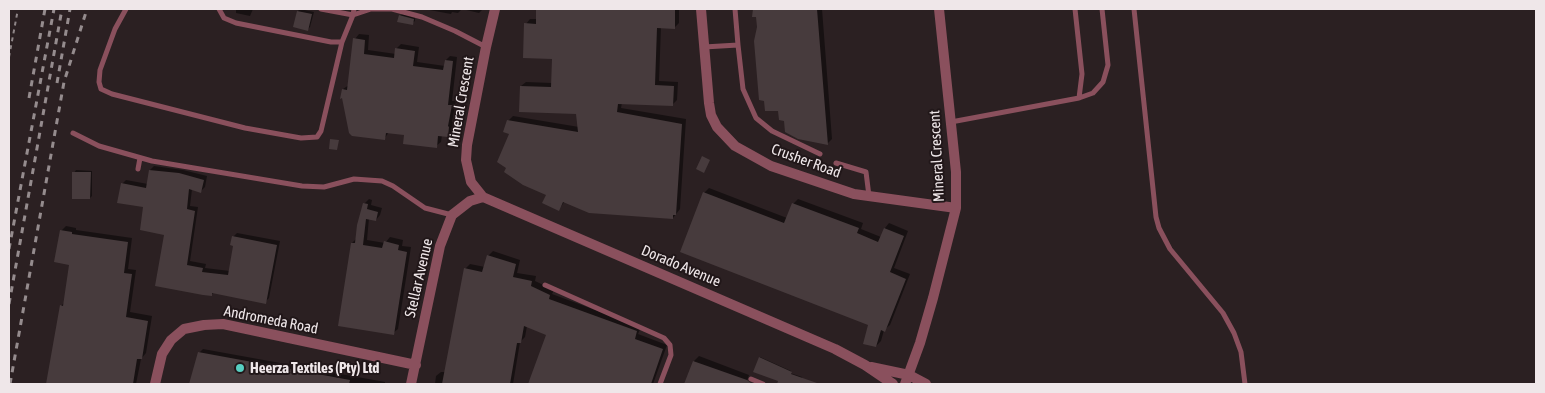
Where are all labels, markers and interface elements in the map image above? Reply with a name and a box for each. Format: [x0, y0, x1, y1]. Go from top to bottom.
street label: Mineral Crescent [444, 55, 478, 149]
street label: Mineral Crescent [926, 110, 948, 202]
street label: Crusher Road [769, 140, 843, 182]
street label: Stellar Avenue [401, 237, 437, 319]
street label: Dorado Avenue [639, 241, 723, 291]
street label: Andromeda Road [222, 302, 320, 338]
place label: Heerza Textiles (Pty) Ltd [250, 359, 379, 377]
marker: Heerza Textiles (Pty) Ltd [234, 362, 246, 374]

